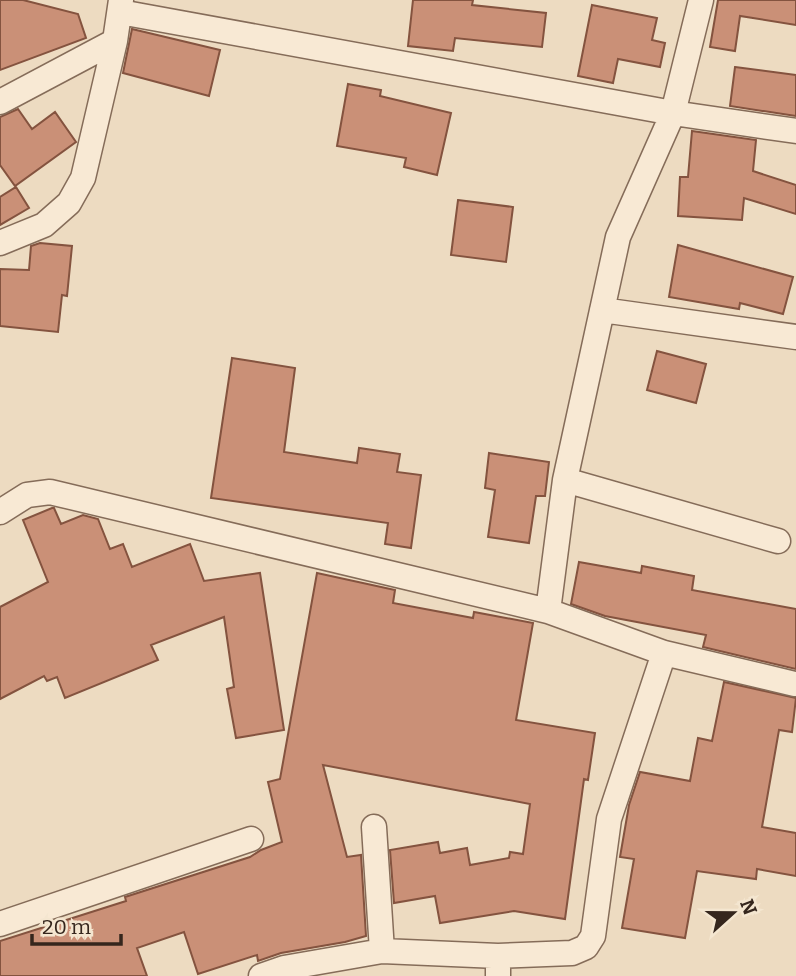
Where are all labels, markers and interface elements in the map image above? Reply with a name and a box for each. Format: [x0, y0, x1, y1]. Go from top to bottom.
north arrow [698, 878, 768, 948]
text: N [735, 896, 762, 918]
scale bar [32, 902, 121, 946]
text: 20 m [42, 914, 91, 940]

